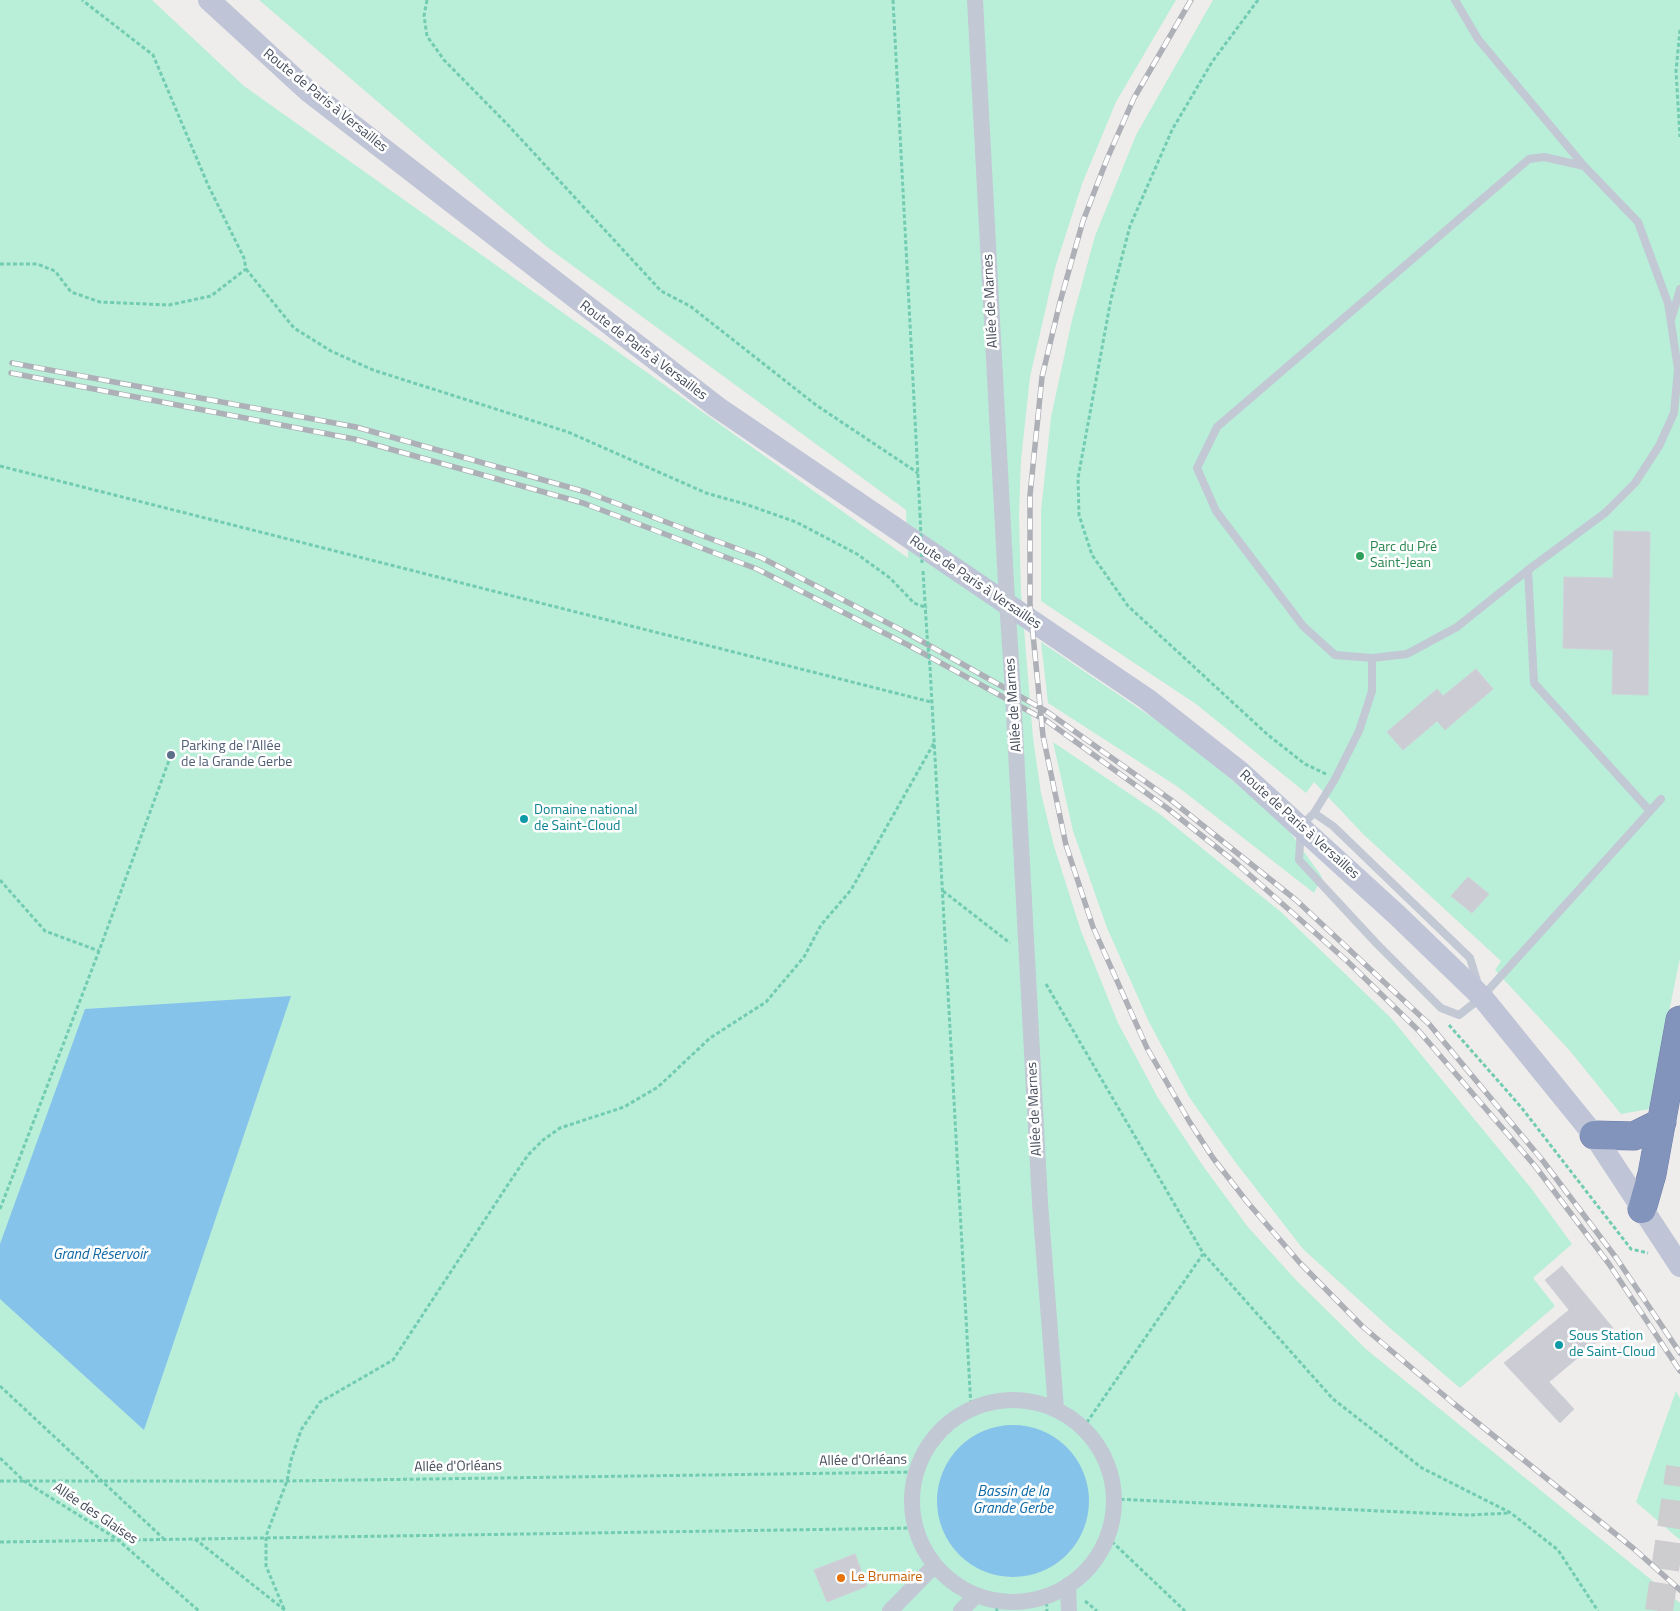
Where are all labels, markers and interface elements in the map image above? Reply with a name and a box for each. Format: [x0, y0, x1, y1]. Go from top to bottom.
street label: Route de Paris à Versailles [259, 46, 391, 156]
street label: Allée de Marnes [980, 253, 1002, 349]
street label: Route de Paris à Versailles [576, 298, 710, 404]
street label: Route de Paris à Versailles [906, 533, 1044, 633]
place label: Parc du Pré Saint-Jean [1370, 540, 1437, 572]
marker: Parc du Pré Saint-Jean [1354, 550, 1366, 562]
street label: Allée de Marnes [1002, 657, 1026, 753]
place label: Parking de l'Allée de la Grande Gerbe [181, 739, 292, 772]
marker: Parking de l'Allée de la Grande Gerbe [165, 749, 177, 761]
street label: Route de Paris à Versailles [1236, 767, 1362, 883]
place label: Domaine national de Saint-Cloud [534, 803, 638, 836]
marker: Domaine national de Saint-Cloud [518, 813, 530, 825]
street label: Allée de Marnes [1024, 1061, 1046, 1157]
water label: Grand Réservoir [53, 1246, 147, 1264]
place label: Sous Station de Saint-Cloud [1569, 1329, 1656, 1361]
marker: Sous Station de Saint-Cloud [1553, 1339, 1565, 1351]
street label: Allée d'Orléans [819, 1452, 907, 1470]
street label: Allée d'Orléans [414, 1458, 502, 1476]
street label: Allée des Glaises [50, 1480, 140, 1548]
water label: Bassin de la Grande Gerbe [973, 1483, 1053, 1518]
place label: Le Brumaire [851, 1570, 922, 1586]
marker: Le Brumaire [835, 1572, 847, 1584]

